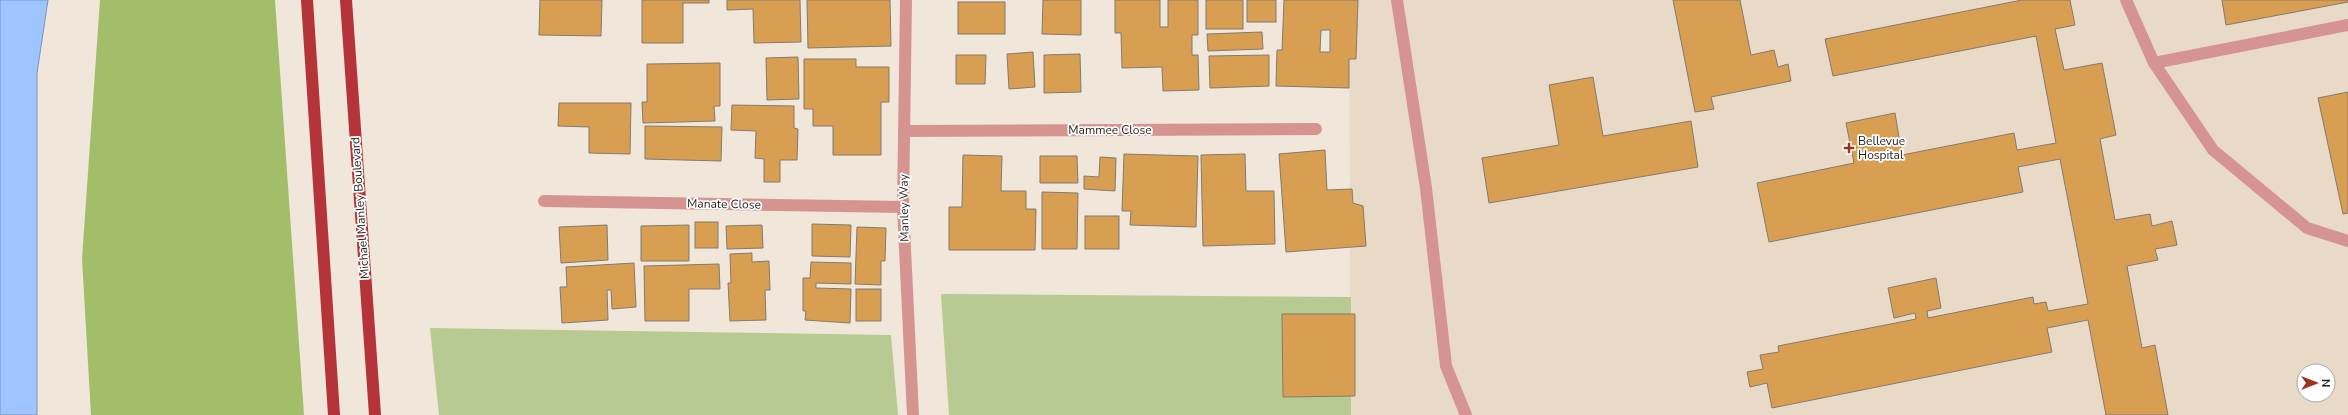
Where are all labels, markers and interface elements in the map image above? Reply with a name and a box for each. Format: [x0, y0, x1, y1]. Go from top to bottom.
street label: Mammee Close [1068, 122, 1152, 138]
place label: Bellevue Hospital [1858, 133, 1905, 163]
street label: Michael Manley Boulevard [347, 136, 373, 280]
marker: Bellevue Hospital [1843, 142, 1855, 154]
street label: Manley Way [895, 173, 913, 242]
street label: Manate Close [687, 195, 761, 213]
north arrow [2296, 363, 2336, 403]
text: N [2318, 379, 2333, 387]

